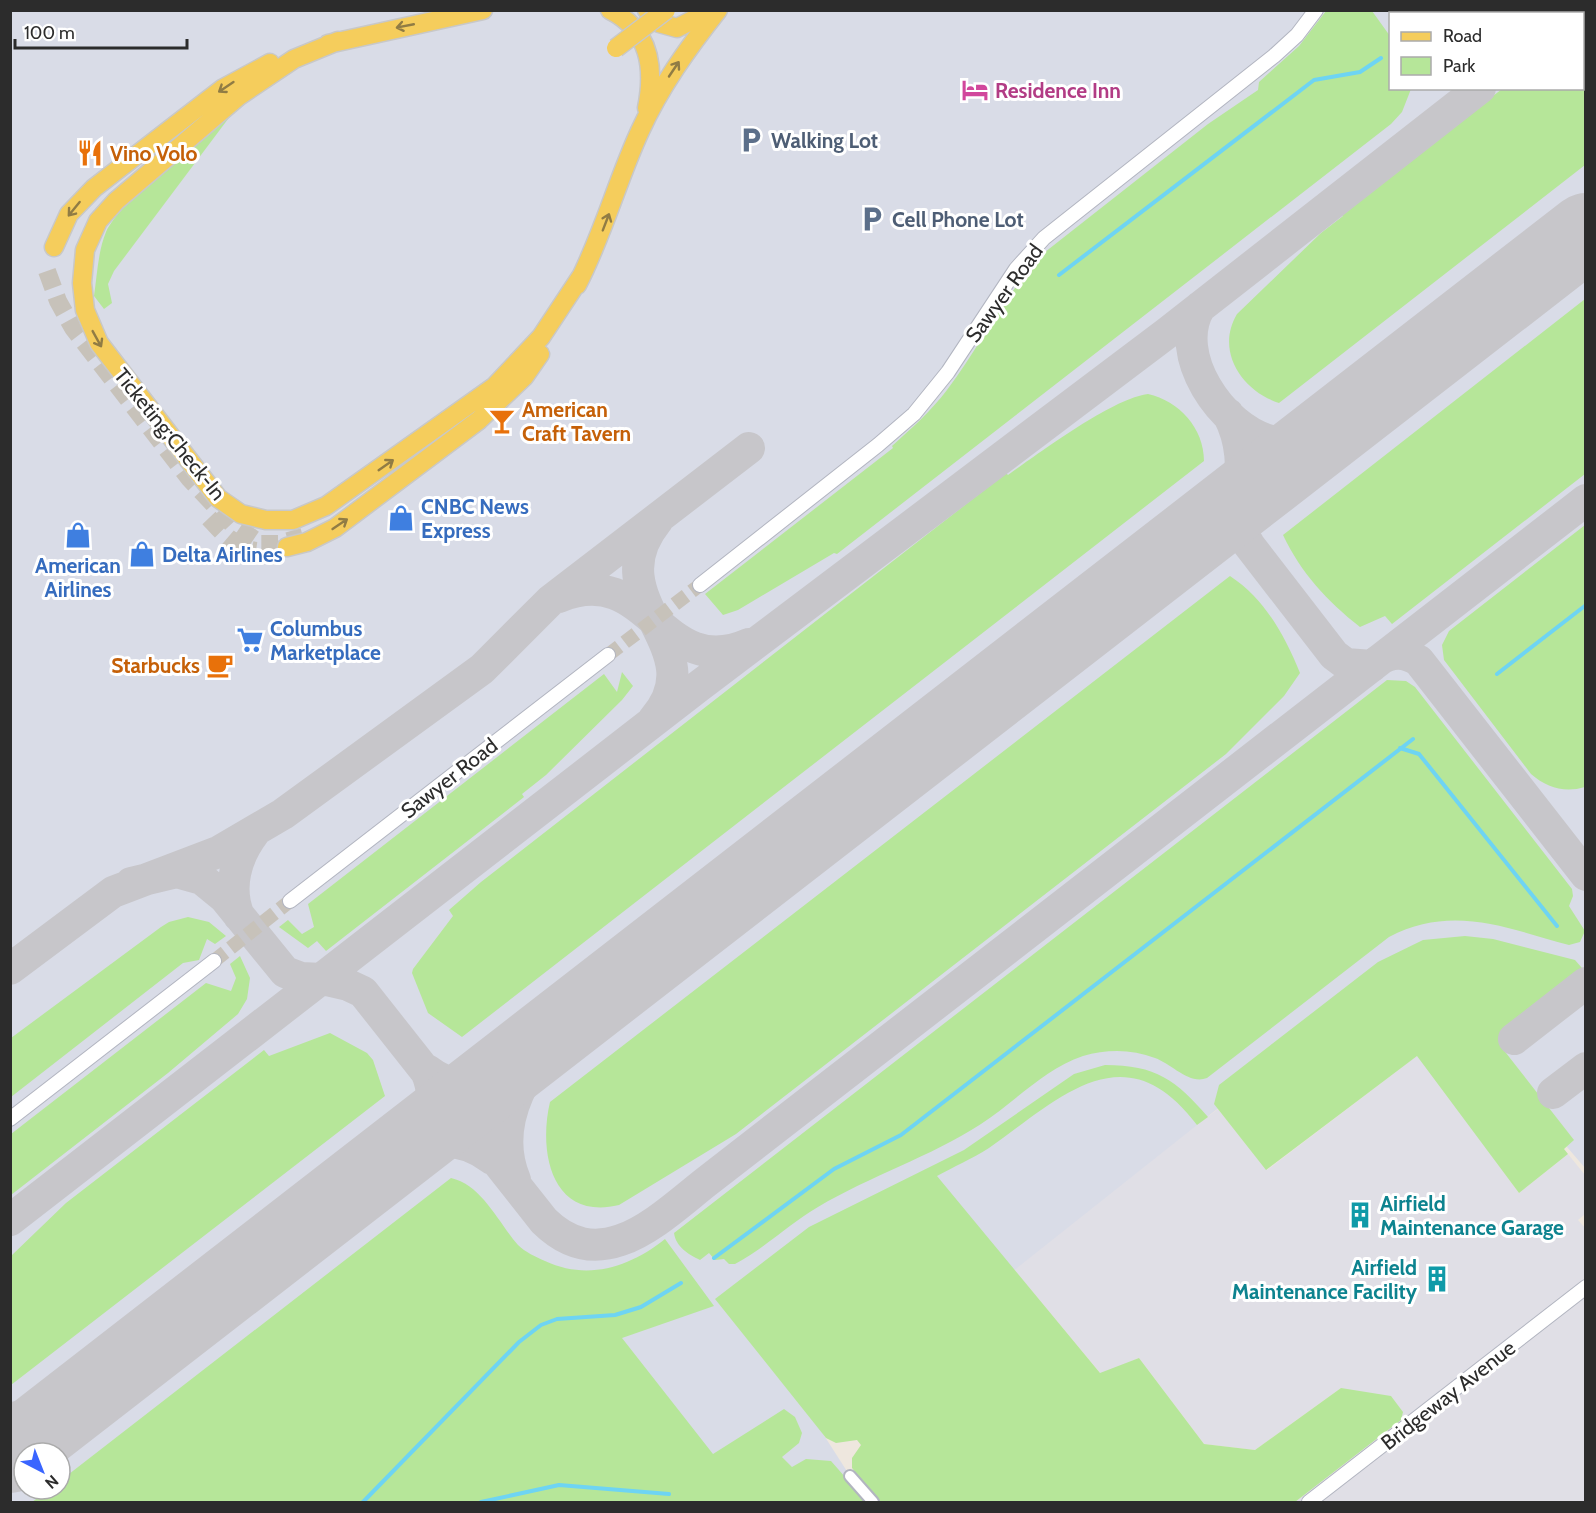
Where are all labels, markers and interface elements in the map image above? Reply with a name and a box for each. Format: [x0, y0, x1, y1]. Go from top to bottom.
scale bar [15, 12, 188, 50]
legend [1389, 12, 1584, 90]
one-way arrow [396, 21, 416, 32]
text: 100 m [24, 22, 75, 44]
text: Road [1443, 25, 1482, 47]
text: Park [1443, 55, 1476, 77]
one-way arrow [668, 61, 680, 78]
hotel icon: Residence Inn [960, 75, 990, 105]
place label: Residence Inn [995, 78, 1121, 103]
one-way arrow [218, 81, 235, 93]
parking icon: Walking Lot [736, 125, 766, 155]
place label: Walking Lot [771, 128, 878, 153]
restaurant icon: Vino Volo [75, 138, 105, 168]
place label: Vino Volo [110, 141, 198, 166]
one-way arrow [68, 200, 81, 216]
parking icon: Cell Phone Lot [857, 204, 887, 234]
place label: Cell Phone Lot [892, 207, 1024, 232]
one-way arrow [601, 213, 612, 231]
street label: Sawyer Road [960, 239, 1048, 347]
one-way arrow [92, 329, 103, 347]
street label: Ticketing;Check-In [109, 363, 231, 505]
place label: American Craft Tavern [522, 397, 631, 446]
bar icon: American Craft Tavern [487, 406, 517, 436]
one-way arrow [377, 459, 393, 471]
place label: CNBC News Express [421, 494, 529, 543]
shop icon: CNBC News Express [386, 503, 416, 533]
one-way arrow [332, 518, 348, 530]
shop icon: American Airlines [63, 520, 93, 550]
shop icon: Delta Airlines [127, 539, 157, 569]
place label: Delta Airlines [162, 542, 283, 567]
place label: American Airlines [35, 553, 121, 602]
place label: Columbus Marketplace [270, 616, 381, 665]
supermarket icon: Columbus Marketplace [235, 625, 265, 655]
cafe icon: Starbucks [205, 650, 235, 680]
place label: Starbucks [111, 653, 200, 678]
street label: Sawyer Road [396, 733, 502, 823]
place label: Airfield Maintenance Garage [1380, 1191, 1564, 1240]
building icon: Airfield Maintenance Garage [1345, 1200, 1375, 1230]
place label: Airfield Maintenance Facility [1232, 1255, 1418, 1304]
building icon: Airfield Maintenance Facility [1422, 1264, 1452, 1294]
street label: Bridgeway Avenue [1376, 1335, 1520, 1455]
north arrow [12, 1441, 72, 1501]
text: N [41, 1471, 62, 1493]

